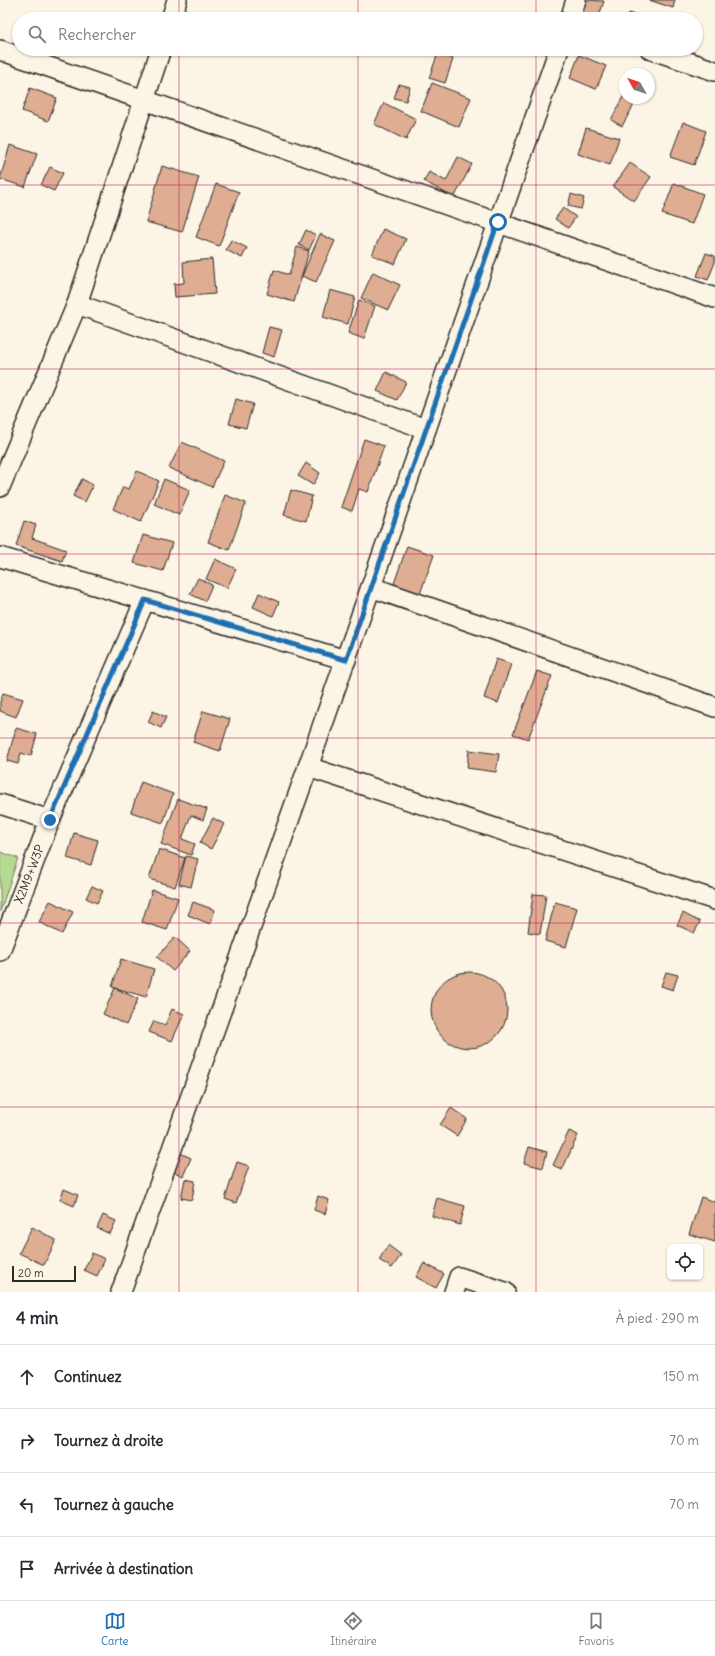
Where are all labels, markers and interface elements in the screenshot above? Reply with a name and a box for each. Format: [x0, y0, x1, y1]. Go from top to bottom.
search box [12, 12, 703, 56]
icon: search [26, 23, 48, 45]
text: Rechercher [58, 25, 136, 44]
north arrow [619, 68, 655, 104]
route start [489, 213, 507, 231]
route end [41, 811, 59, 829]
street label: X2M9+W3P [11, 842, 47, 906]
map controls [667, 1244, 703, 1280]
button: locate [667, 1244, 703, 1280]
scale bar [12, 1264, 76, 1283]
text: 20 m [18, 1266, 44, 1280]
text: 4 min [16, 1307, 58, 1329]
text: À pied · 290 m [616, 1310, 699, 1327]
icon: ahead [16, 1366, 38, 1388]
text: Continuez [54, 1367, 122, 1386]
text: 150 m [663, 1368, 699, 1385]
icon: right [16, 1430, 38, 1452]
text: Tournez à droite [54, 1431, 163, 1450]
text: 70 m [670, 1432, 699, 1449]
icon: left [16, 1494, 38, 1516]
text: Tournez à gauche [54, 1495, 174, 1514]
text: 70 m [670, 1496, 699, 1513]
icon: arrive [16, 1558, 38, 1580]
text: Arrivée à destination [54, 1559, 193, 1578]
tab: Carte [101, 1610, 128, 1648]
tab: Itinéraire [330, 1610, 377, 1648]
tab: Favoris [579, 1610, 614, 1648]

